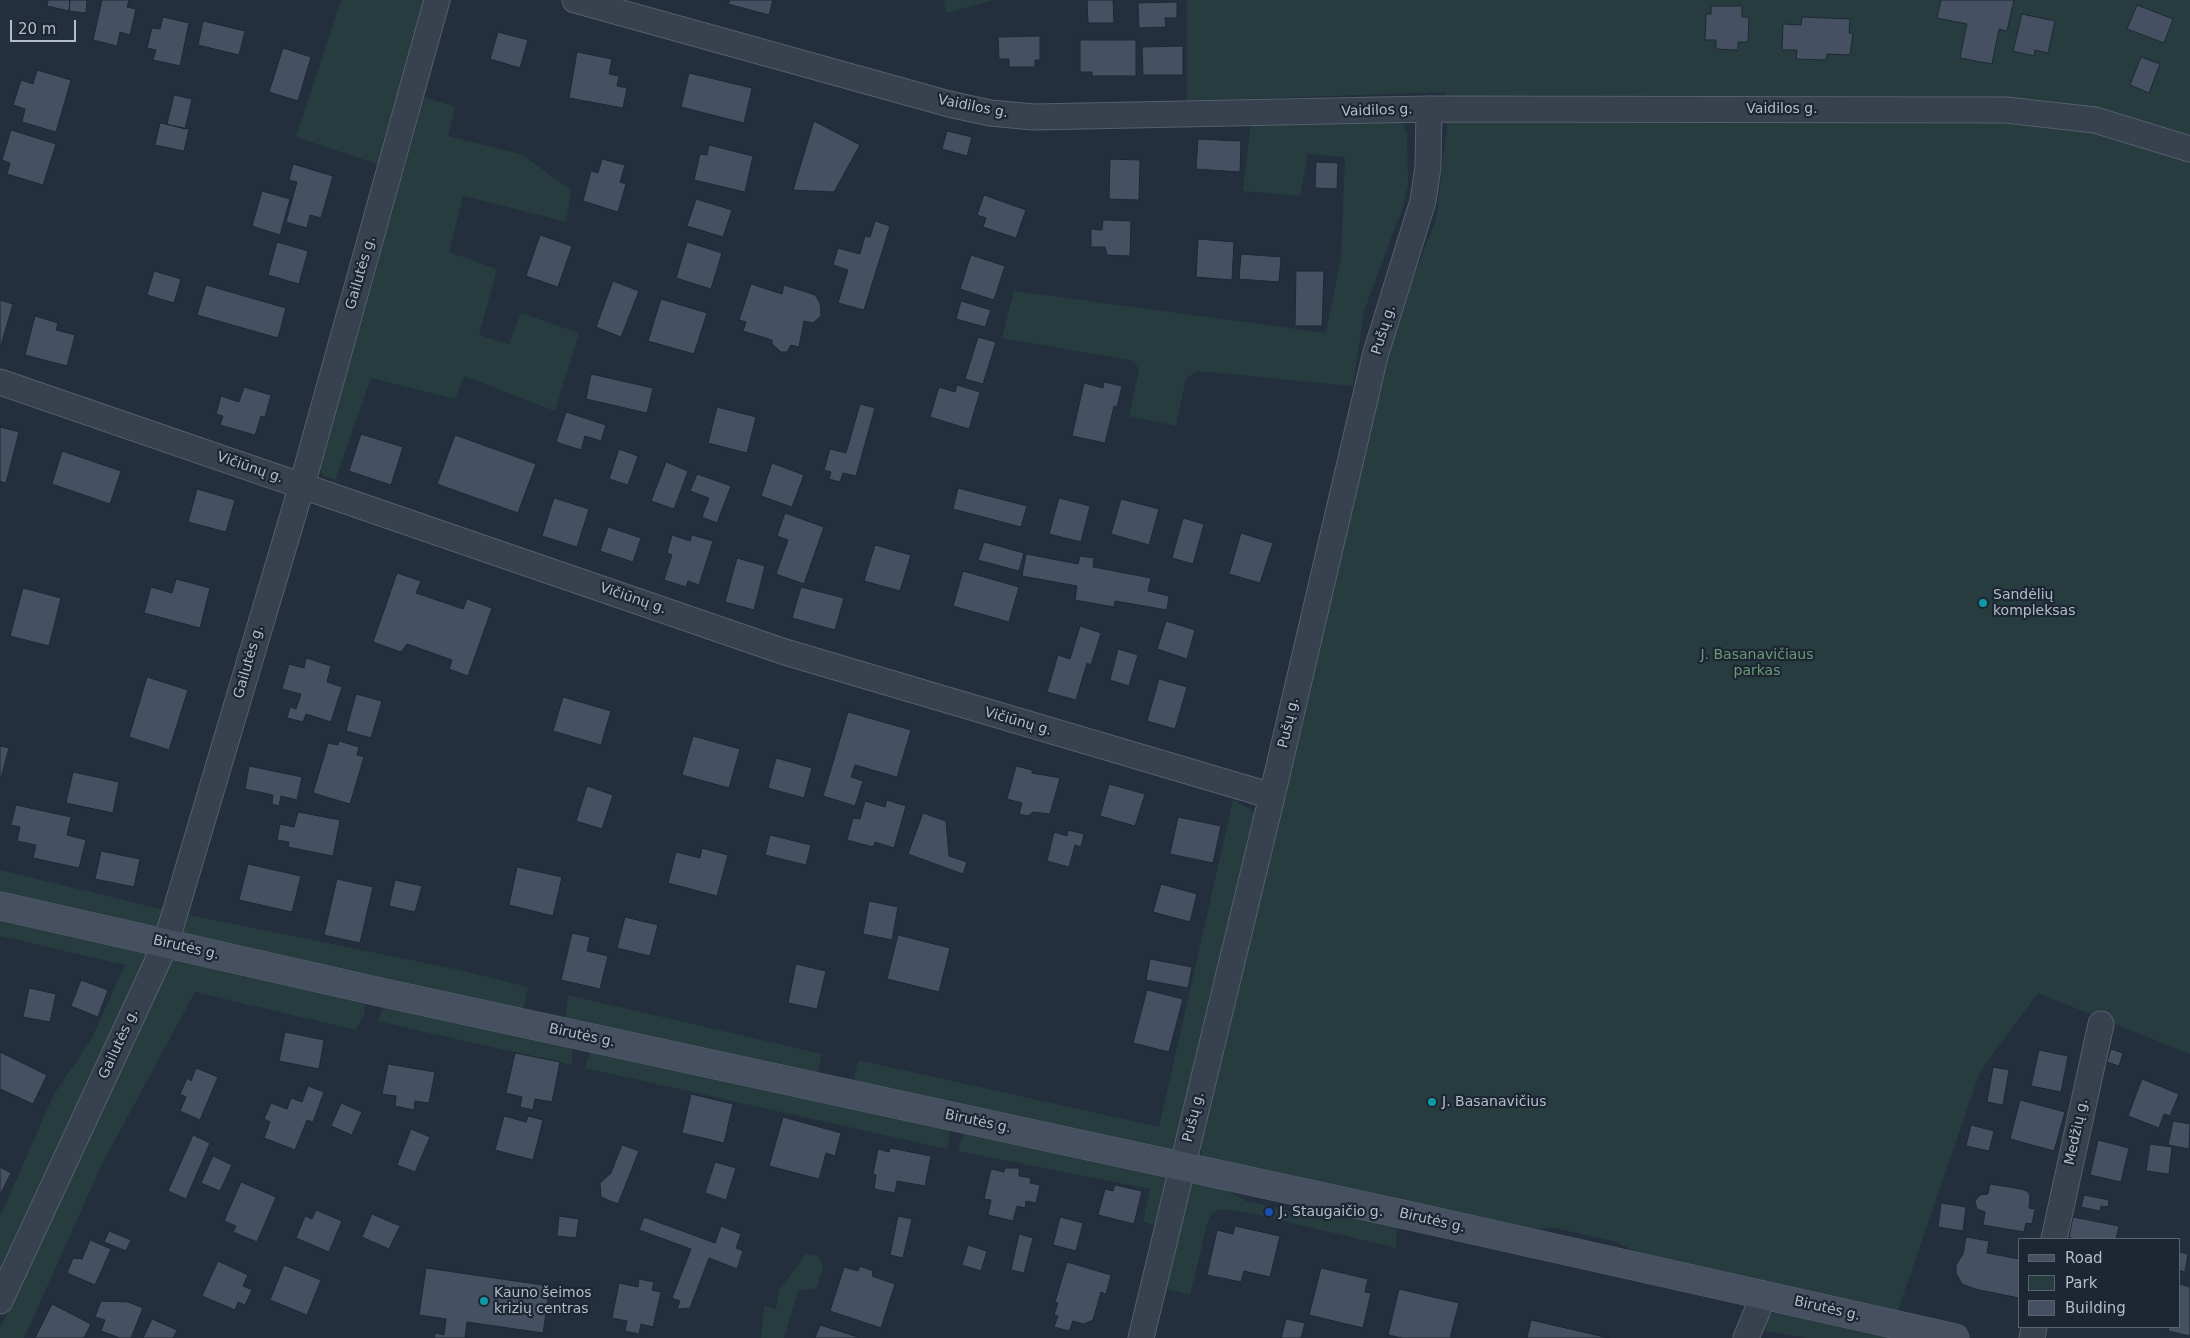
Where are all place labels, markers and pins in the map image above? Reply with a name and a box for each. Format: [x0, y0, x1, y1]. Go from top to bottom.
place label: Sandėlių kompleksas [1993, 587, 2075, 620]
marker: Sandėlių kompleksas [1977, 597, 1989, 609]
place label: J. Basanavičius [1442, 1094, 1546, 1110]
marker: J. Basanavičius [1426, 1096, 1438, 1108]
place label: J. Staugaičio g. [1279, 1204, 1383, 1220]
marker: J. Staugaičio g. [1263, 1206, 1275, 1218]
place label: Kauno šeimos krizių centras [494, 1285, 592, 1318]
marker: Kauno šeimos krizių centras [478, 1295, 490, 1307]

